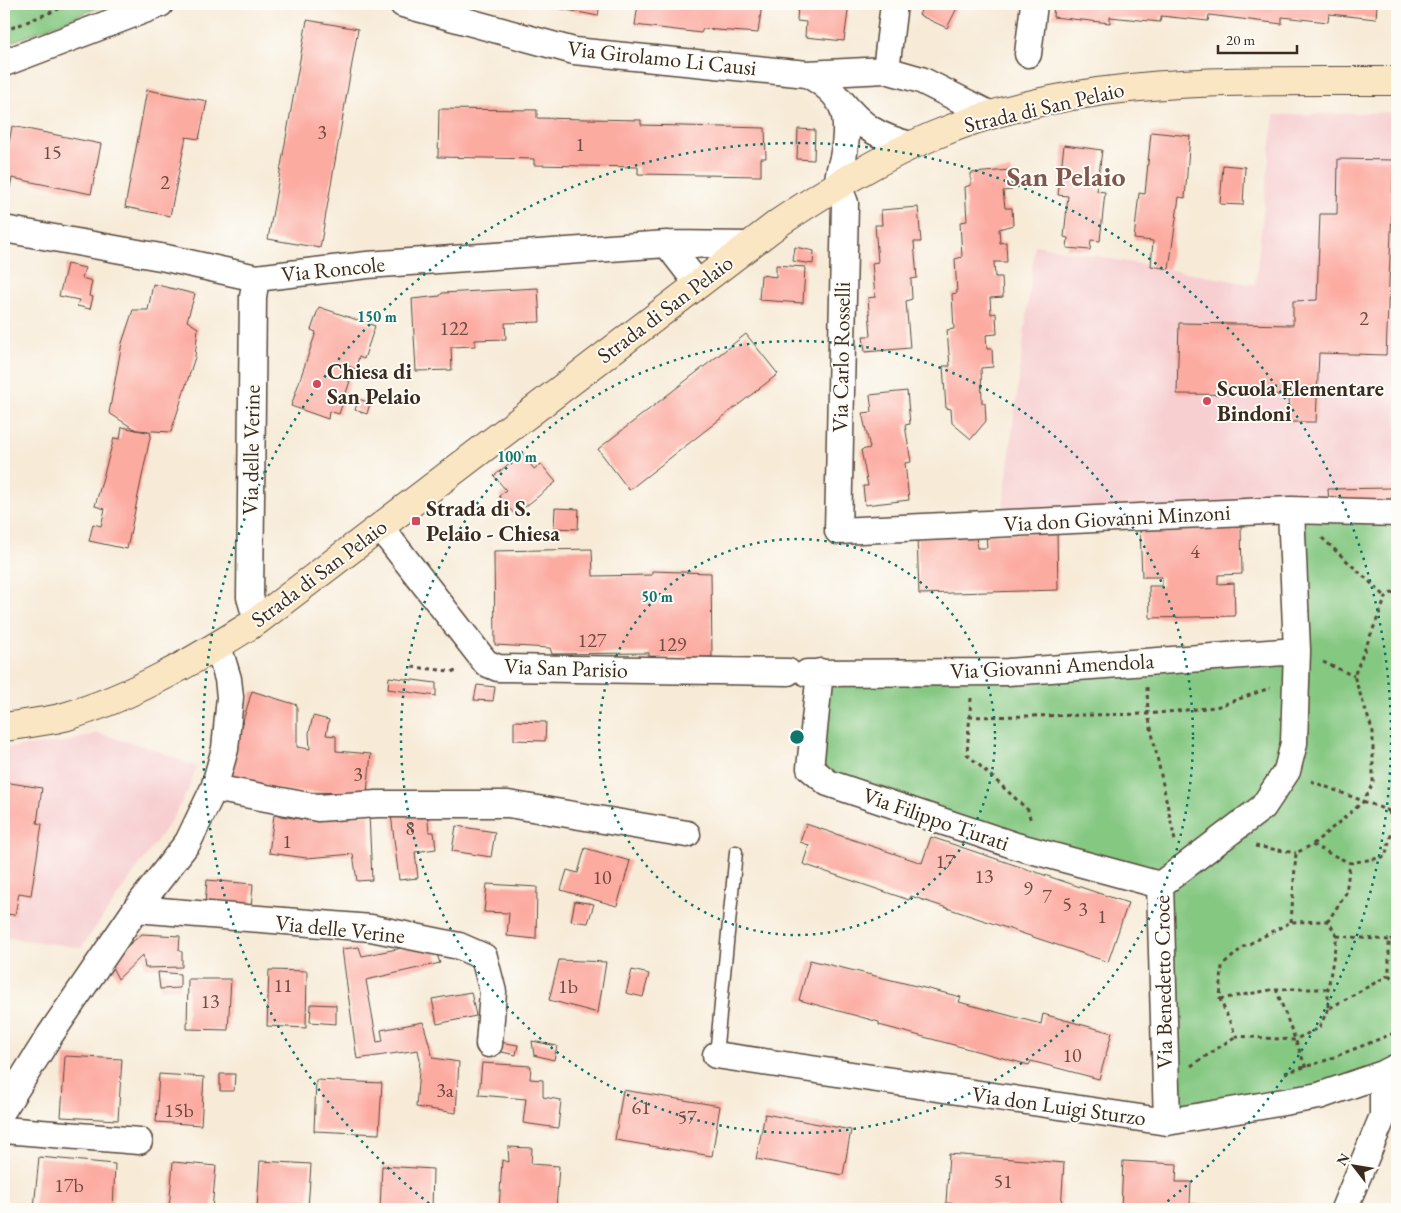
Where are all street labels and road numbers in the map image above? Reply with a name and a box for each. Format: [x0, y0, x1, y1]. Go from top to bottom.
street label: Via Girolamo Li Causi [566, 34, 758, 82]
street label: Strada di San Pelaio [961, 74, 1127, 140]
street label: Strada di San Pelaio [591, 248, 739, 370]
street label: Via Roncole [280, 249, 387, 289]
street label: Via Carlo Rosselli [825, 281, 857, 433]
street label: Via delle Verine [235, 384, 267, 515]
street label: Via don Giovanni Minzoni [1003, 498, 1231, 538]
street label: Strada di San Pelaio [245, 512, 393, 634]
street label: Via Giovanni Amendola [949, 646, 1155, 686]
street label: Via San Parisio [504, 651, 629, 685]
street label: Via Filippo Turati [859, 780, 1013, 858]
street label: Via Benedetto Croce [1147, 894, 1179, 1069]
street label: Via delle Verine [274, 908, 407, 950]
street label: Via don Luigi Sturzo [970, 1079, 1148, 1133]

